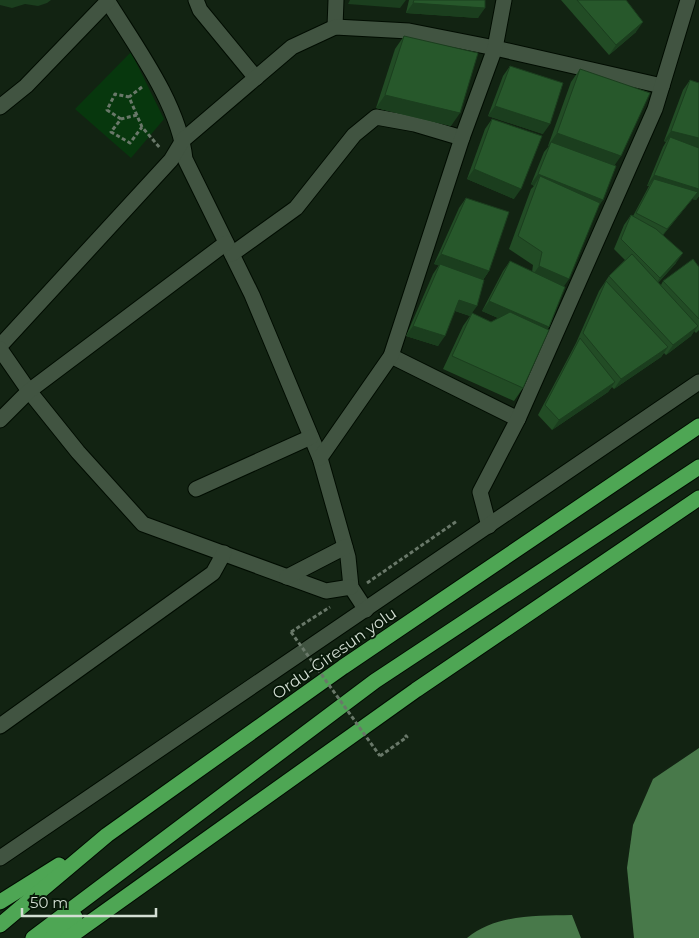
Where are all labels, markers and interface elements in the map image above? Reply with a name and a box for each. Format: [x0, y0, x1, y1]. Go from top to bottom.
street label: Ordu-Giresun yolu [269, 603, 400, 703]
scale bar [22, 886, 156, 918]
text: 50 m [30, 893, 68, 912]

